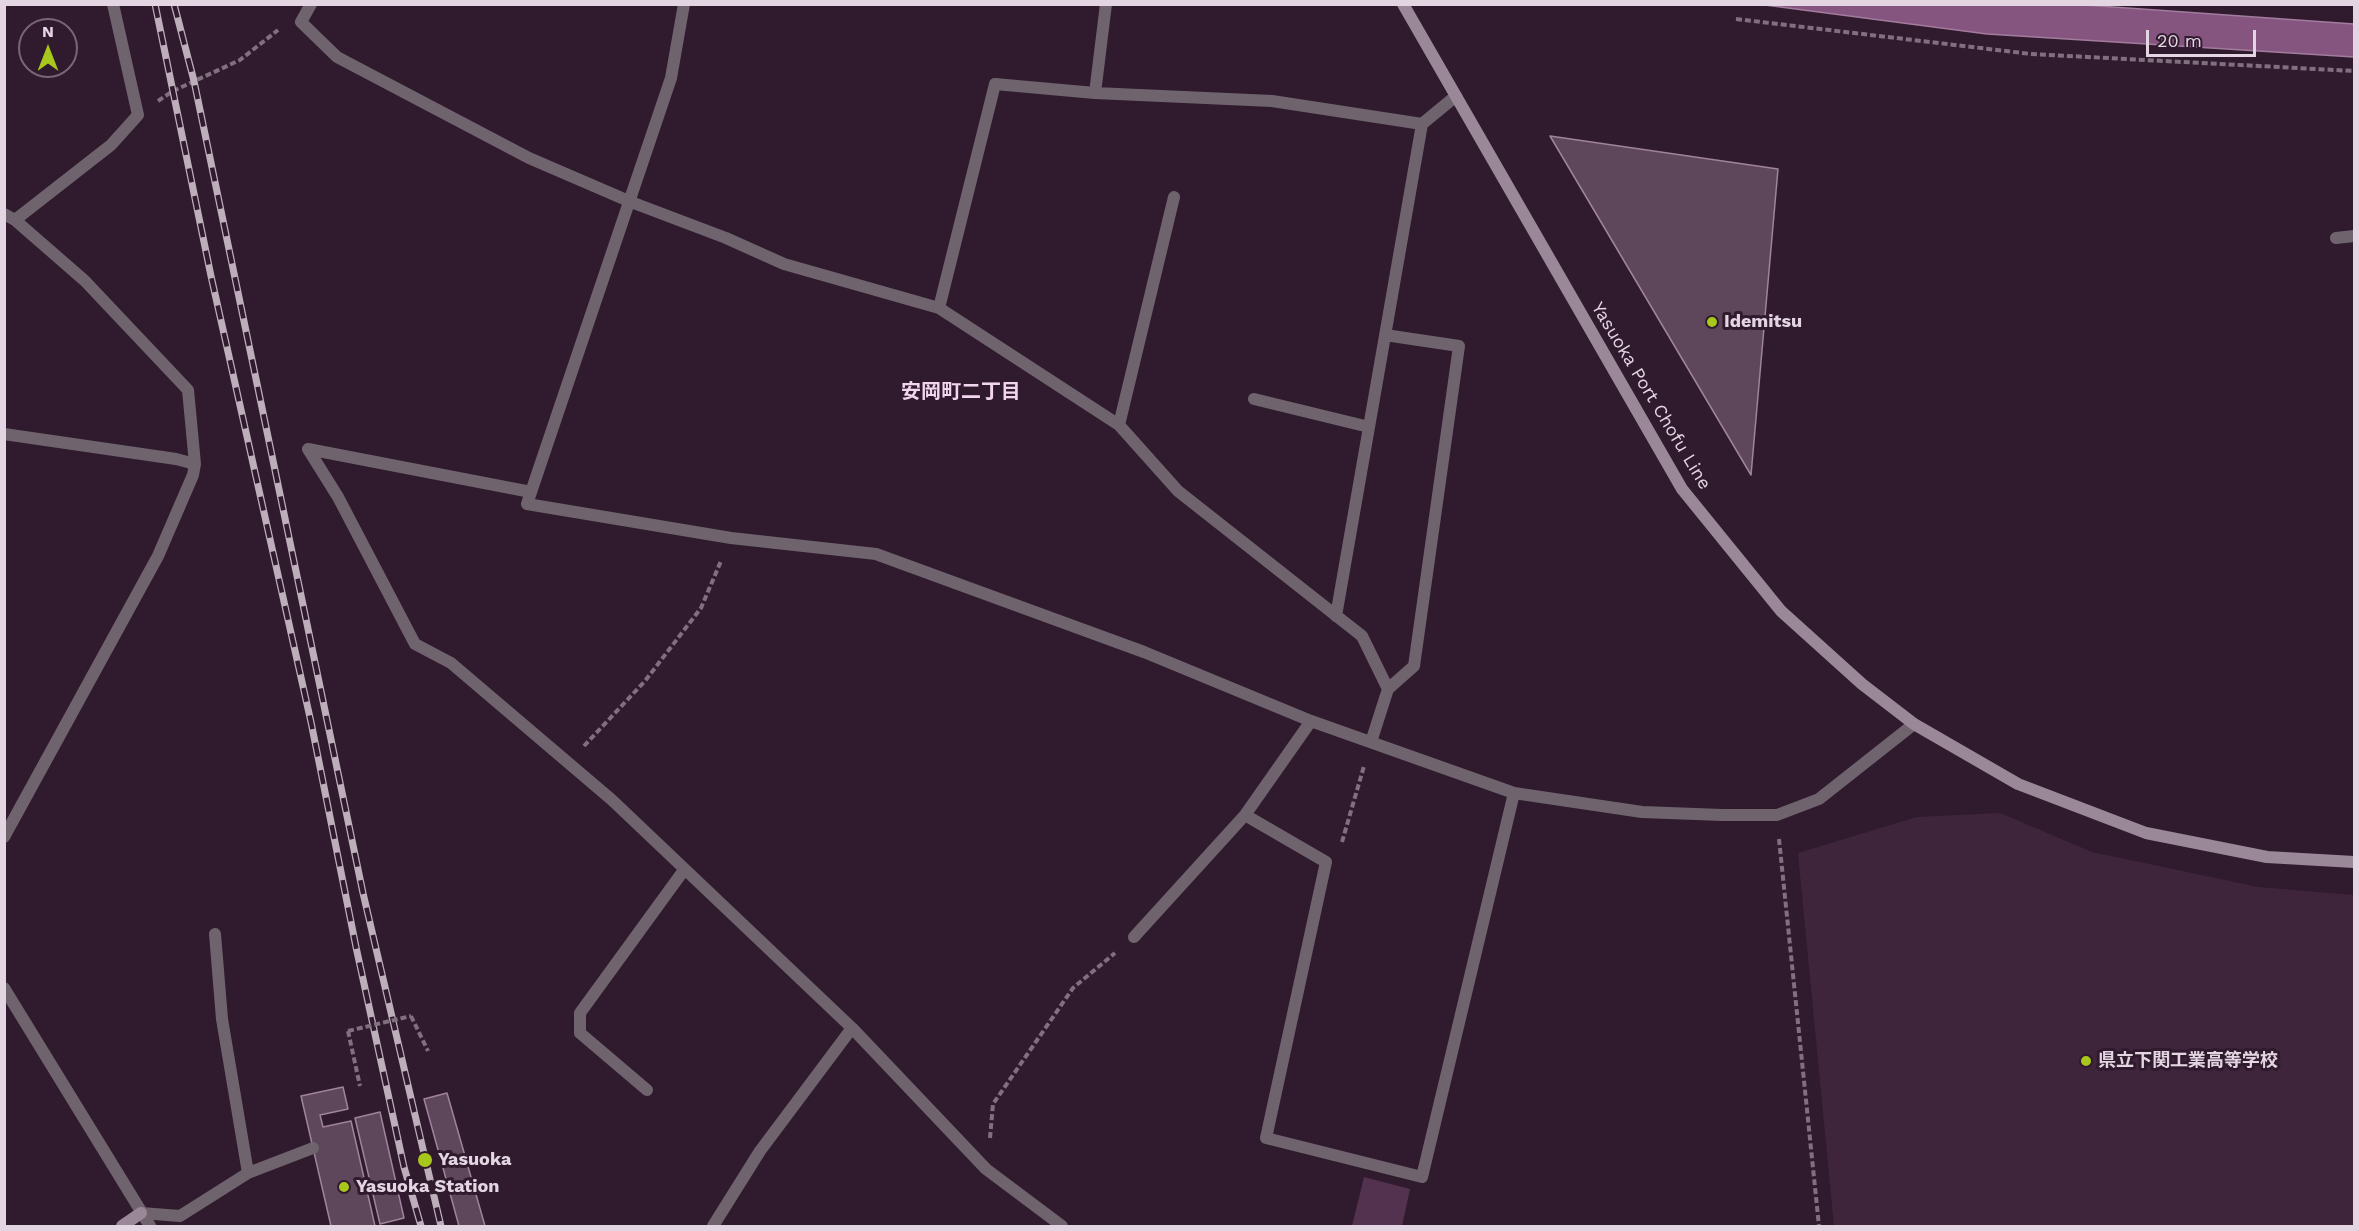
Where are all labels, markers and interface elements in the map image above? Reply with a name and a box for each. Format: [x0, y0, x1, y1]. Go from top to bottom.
north arrow [18, 18, 78, 78]
scale bar [2149, 18, 2258, 56]
text: N [42, 22, 54, 41]
text: 20 m [2157, 30, 2202, 51]
street label: Yasuoka Port Chofu Line [1587, 299, 1715, 493]
place label: Idemitsu [1724, 311, 1802, 333]
marker: Idemitsu [1705, 315, 1719, 329]
district label: 安岡町二丁目 [901, 380, 1021, 404]
place label: 県立下関工業高等学校 [2098, 1050, 2278, 1072]
marker: 県立下関工業高等学校 [2079, 1054, 2093, 1068]
place label: Yasuoka [438, 1149, 511, 1171]
marker: Yasuoka [416, 1151, 434, 1169]
place label: Yasuoka Station [356, 1176, 499, 1198]
marker: Yasuoka Station [337, 1180, 351, 1194]

